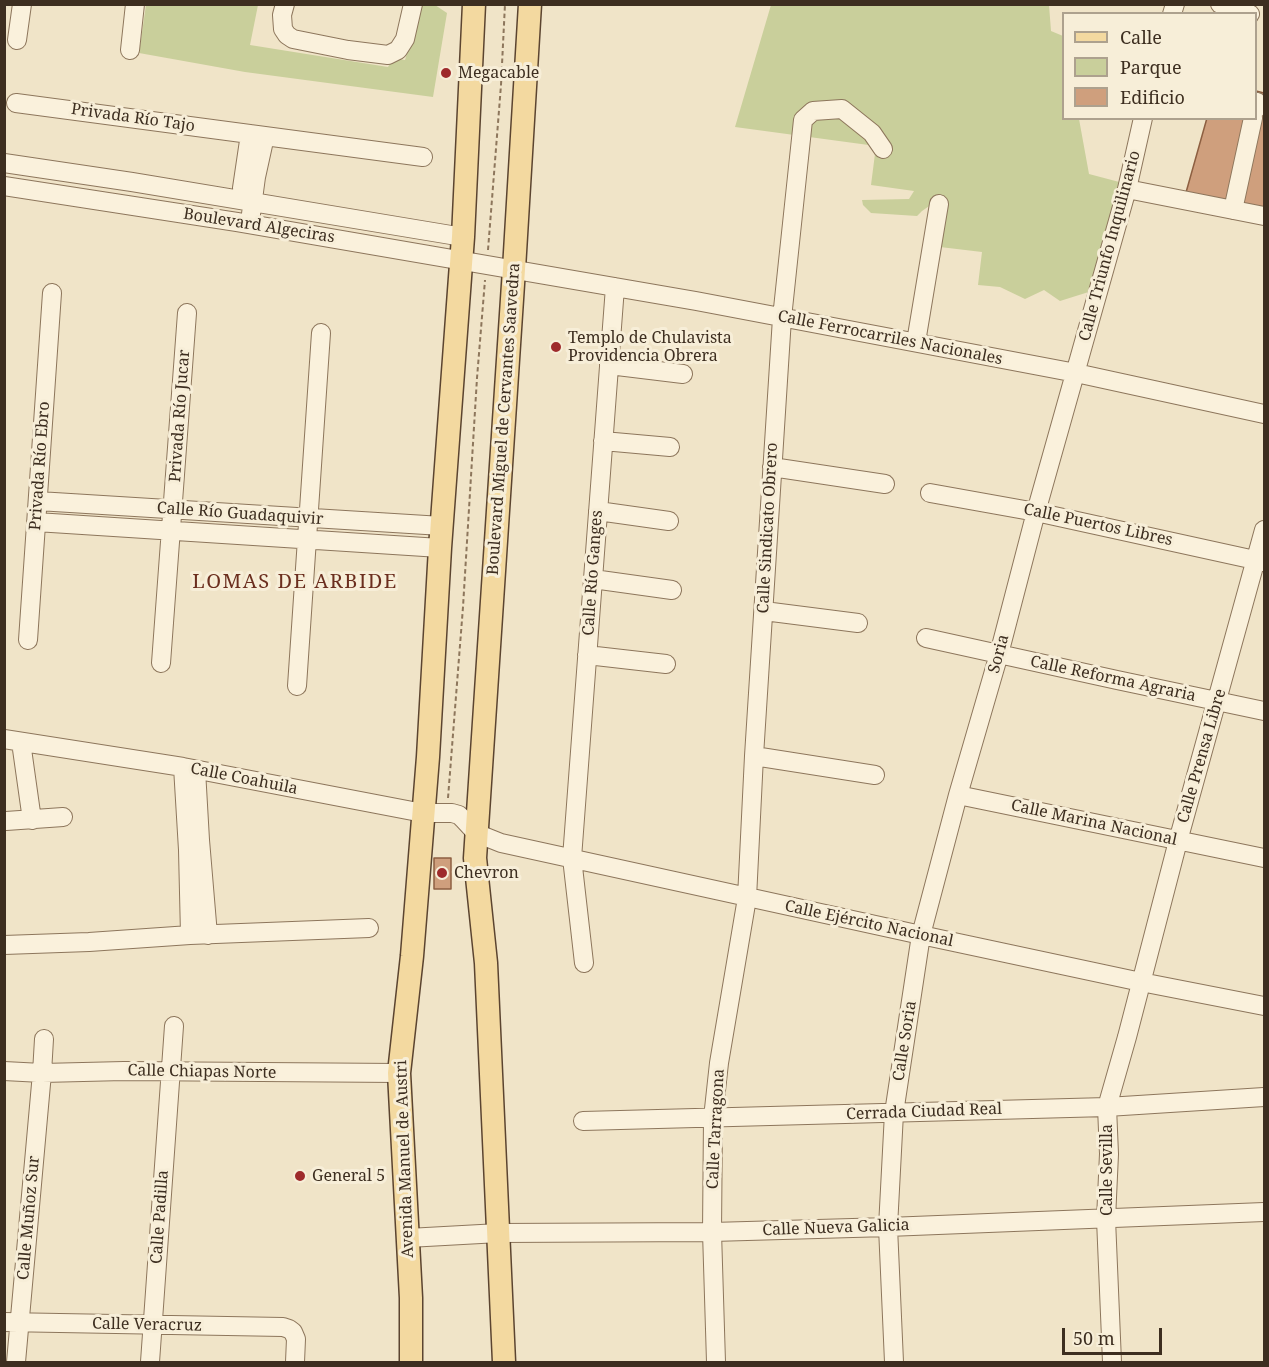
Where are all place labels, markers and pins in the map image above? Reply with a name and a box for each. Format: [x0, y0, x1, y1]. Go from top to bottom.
place label: Megacable [458, 63, 539, 83]
marker: Megacable [439, 66, 453, 80]
place label: Templo de Chulavista Providencia Obrera [568, 328, 732, 366]
marker: Templo de Chulavista Providencia Obrera [549, 340, 563, 354]
place label: Chevron [454, 863, 519, 883]
marker: Chevron [435, 866, 449, 880]
place label: General 5 [312, 1166, 385, 1186]
marker: General 5 [293, 1169, 307, 1183]

